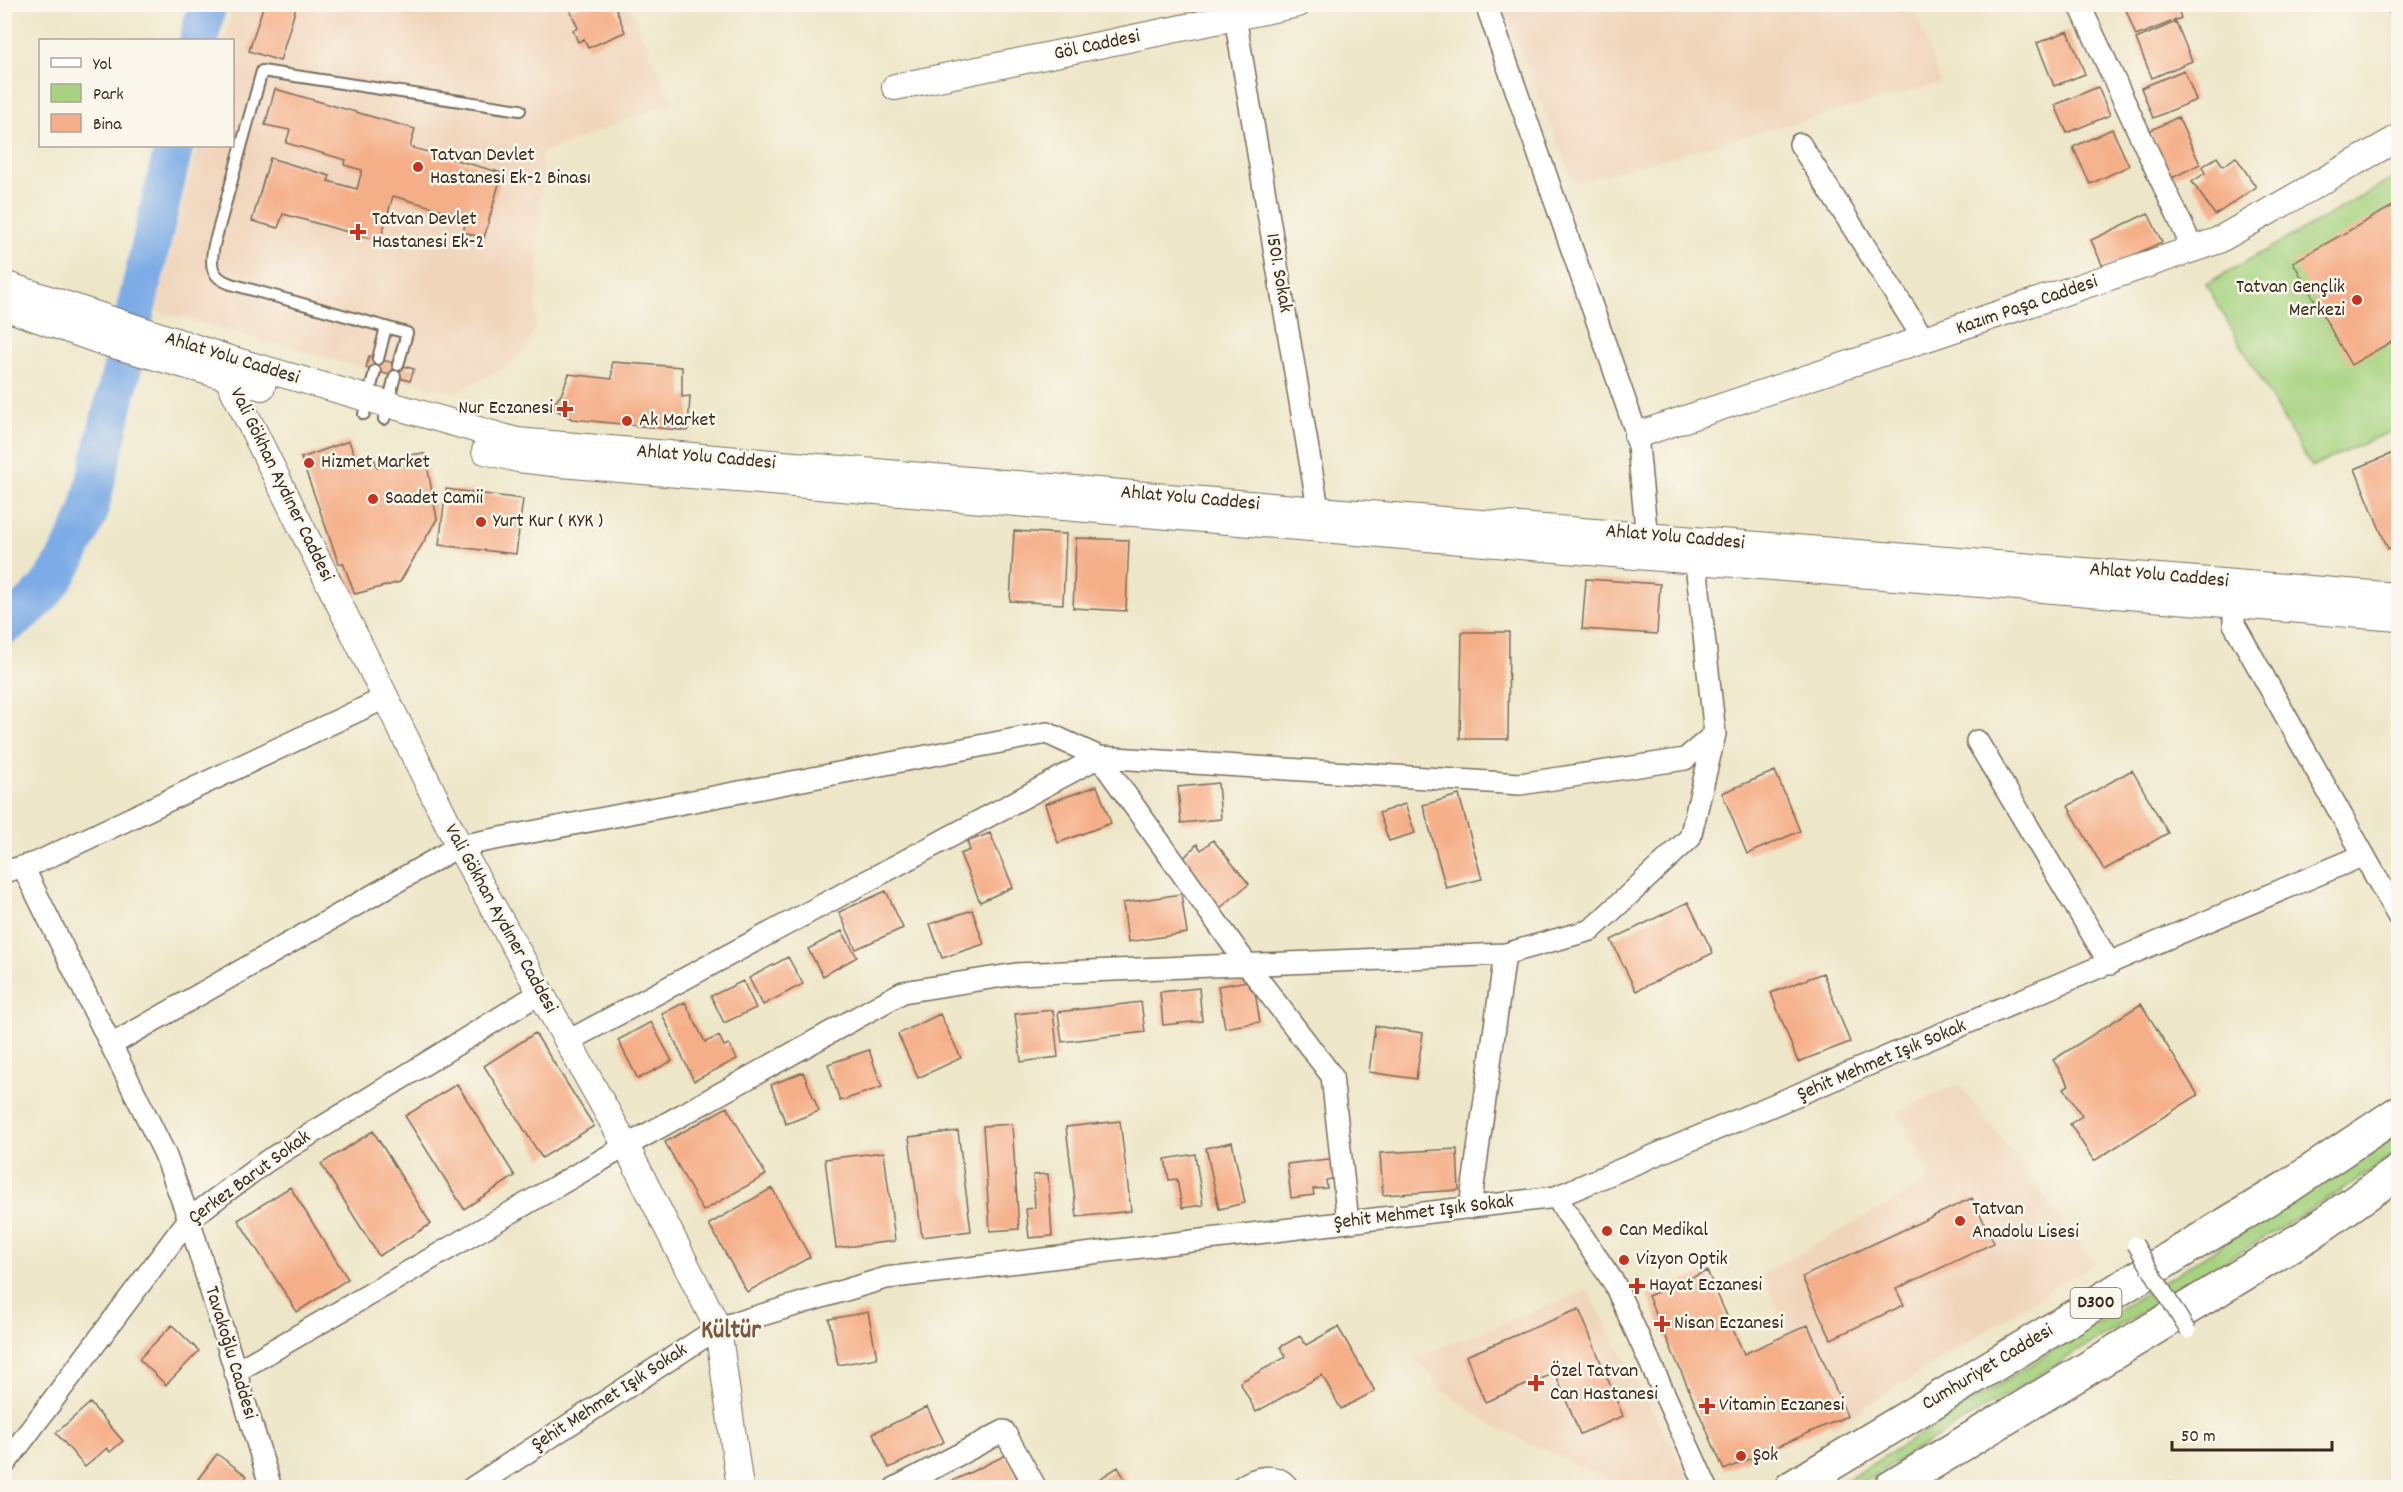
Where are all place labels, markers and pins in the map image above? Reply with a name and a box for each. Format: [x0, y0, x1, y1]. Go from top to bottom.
place label: Tatvan Devlet Hastanesi Ek-2 Binası [430, 142, 591, 193]
marker: Tatvan Devlet Hastanesi Ek-2 Binası [411, 160, 425, 174]
place label: Tatvan Devlet Hastanesi Ek-2 [372, 206, 484, 257]
marker: Tatvan Devlet Hastanesi Ek-2 [349, 223, 367, 241]
place label: Tatvan Gençlik Merkezi [2236, 274, 2345, 325]
marker: Tatvan Gençlik Merkezi [2350, 293, 2364, 307]
place label: Nur Eczanesi [458, 395, 553, 423]
marker: Nur Eczanesi [558, 402, 572, 416]
place label: Ak Market [639, 407, 716, 435]
marker: Ak Market [620, 414, 634, 428]
place label: Hizmet Market [321, 449, 430, 477]
marker: Hizmet Market [302, 456, 316, 470]
place label: Saadet Camii [385, 485, 483, 513]
marker: Saadet Camii [366, 492, 380, 506]
place label: Yurt Kur ( KYK ) [493, 508, 603, 536]
marker: Yurt Kur ( KYK ) [474, 515, 488, 529]
place label: Tatvan Anadolu Lisesi [1972, 1196, 2079, 1247]
marker: Tatvan Anadolu Lisesi [1953, 1214, 1967, 1228]
place label: Can Medikal [1619, 1217, 1708, 1245]
marker: Can Medikal [1600, 1224, 1614, 1238]
place label: Vizyon Optik [1636, 1246, 1728, 1274]
marker: Vizyon Optik [1617, 1253, 1631, 1267]
place label: Hayat Eczanesi [1649, 1272, 1763, 1300]
marker: Hayat Eczanesi [1630, 1279, 1644, 1293]
place label: Nisan Eczanesi [1674, 1310, 1784, 1338]
marker: Nisan Eczanesi [1655, 1317, 1669, 1331]
place label: Özel Tatvan Can Hastanesi [1550, 1358, 1658, 1409]
marker: Özel Tatvan Can Hastanesi [1527, 1374, 1545, 1392]
place label: Vitamin Eczanesi [1719, 1392, 1845, 1420]
marker: Vitamin Eczanesi [1700, 1399, 1714, 1413]
place label: Şok [1753, 1442, 1778, 1470]
marker: Şok [1734, 1449, 1748, 1463]

